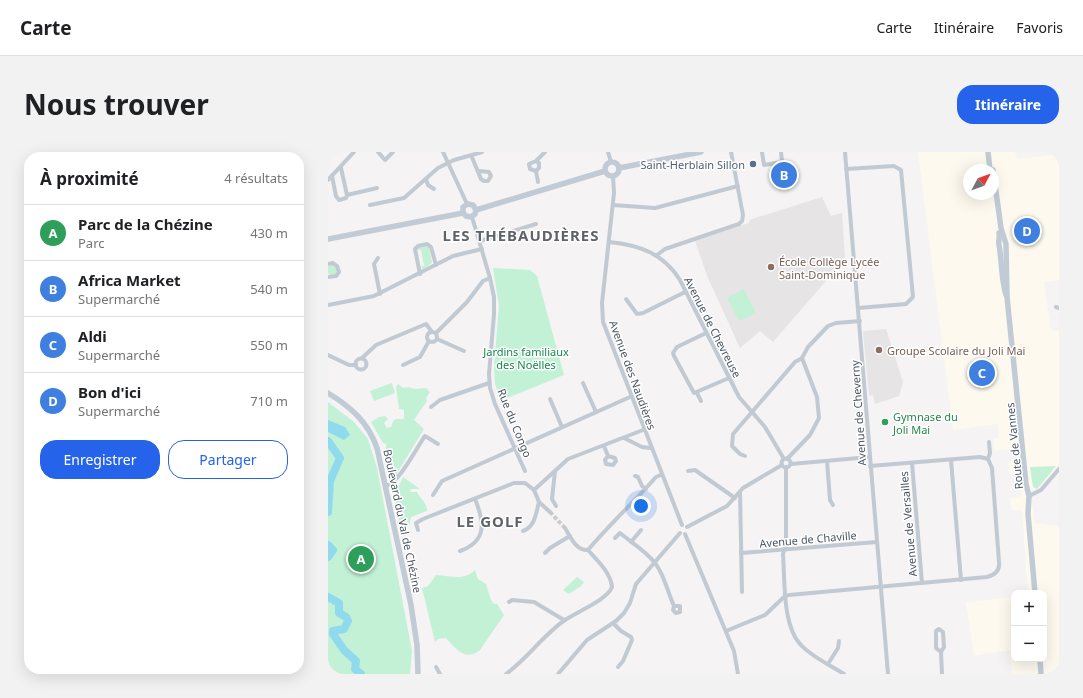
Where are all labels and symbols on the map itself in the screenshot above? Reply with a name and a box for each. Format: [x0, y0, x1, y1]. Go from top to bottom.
place label: Saint-Herblain Sillon [640, 157, 745, 172]
marker: Saint-Herblain Sillon [748, 159, 758, 169]
pin: B [771, 160, 797, 190]
north arrow [963, 164, 999, 200]
pin: D [1014, 216, 1040, 246]
district label: LES THÉBAUDIÈRES [443, 225, 599, 245]
place label: École Collège Lycée Saint-Dominique [779, 254, 879, 282]
marker: École Collège Lycée Saint-Dominique [766, 262, 776, 272]
street label: Avenue de Chevreuse [681, 274, 745, 380]
street label: Avenue des Naudières [606, 318, 660, 432]
place label: Groupe Scolaire du Joli Mai [887, 343, 1025, 358]
park label: Jardins familiaux des Noëlles [482, 344, 569, 372]
marker: Groupe Scolaire du Joli Mai [874, 345, 884, 355]
pin: C [969, 358, 995, 388]
street label: Avenue de Cheverny [847, 359, 869, 466]
street label: Rue du Congo [494, 386, 536, 460]
street label: Route de Vannes [1002, 402, 1026, 490]
place label: Gymnase du Joli Mai [892, 409, 958, 437]
marker: Gymnase du Joli Mai [880, 417, 890, 427]
street label: Boulevard du Val de Chézine [380, 448, 426, 594]
street label: Avenue de Versailles [896, 471, 920, 577]
your location [631, 496, 651, 516]
district label: LE GOLF [456, 511, 524, 531]
street label: Avenue de Chaville [759, 527, 857, 551]
pin: A [348, 544, 374, 574]

